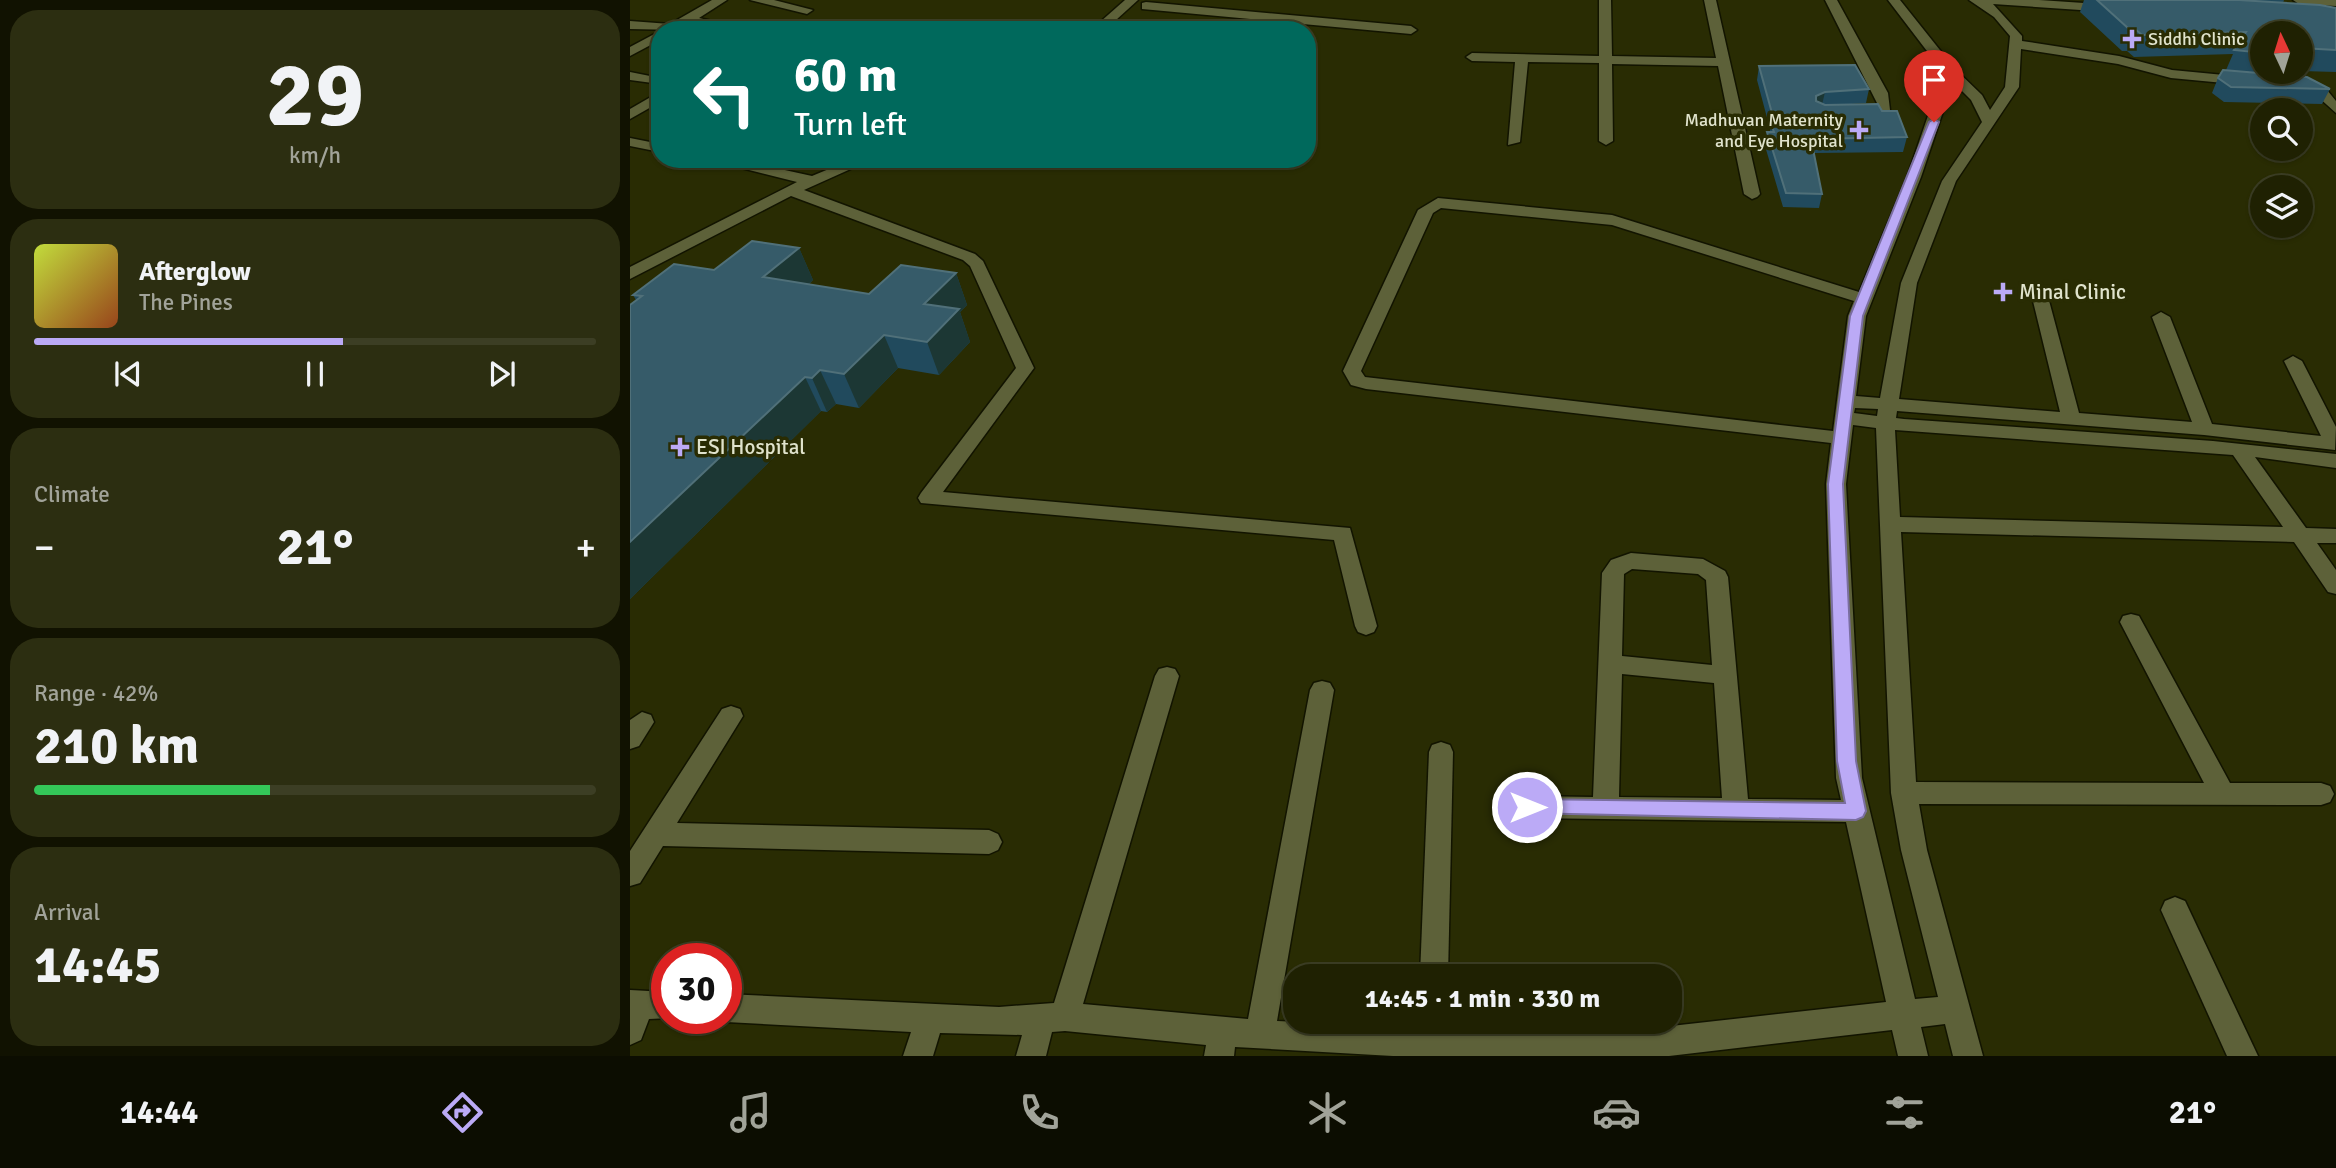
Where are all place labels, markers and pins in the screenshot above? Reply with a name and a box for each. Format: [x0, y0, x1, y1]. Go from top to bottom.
place label: Siddhi Clinic [2148, 28, 2245, 50]
marker: Siddhi Clinic [2122, 29, 2142, 49]
pin [1904, 50, 1964, 122]
place label: Madhuvan Maternity and Eye Hospital [1685, 109, 1844, 152]
marker: Madhuvan Maternity and Eye Hospital [1849, 120, 1869, 140]
place label: Minal Clinic [2019, 279, 2126, 305]
marker: Minal Clinic [1993, 282, 2013, 302]
place label: ESI Hospital [696, 434, 805, 460]
marker: ESI Hospital [670, 437, 690, 457]

